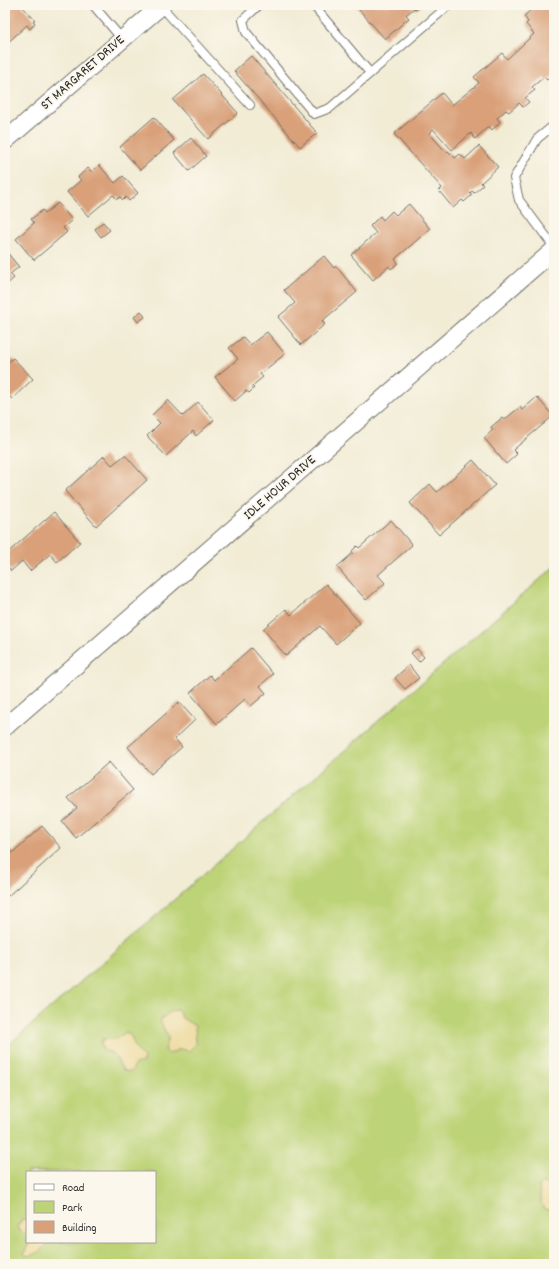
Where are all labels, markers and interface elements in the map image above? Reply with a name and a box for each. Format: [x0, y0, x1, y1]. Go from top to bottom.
street label: ST MARGARET DRIVE [37, 30, 130, 115]
street label: IDLE HOUR DRIVE [239, 450, 321, 525]
legend [26, 1171, 156, 1243]
text: Road [62, 1180, 84, 1197]
text: Park [62, 1200, 83, 1217]
text: Building [62, 1220, 97, 1237]

